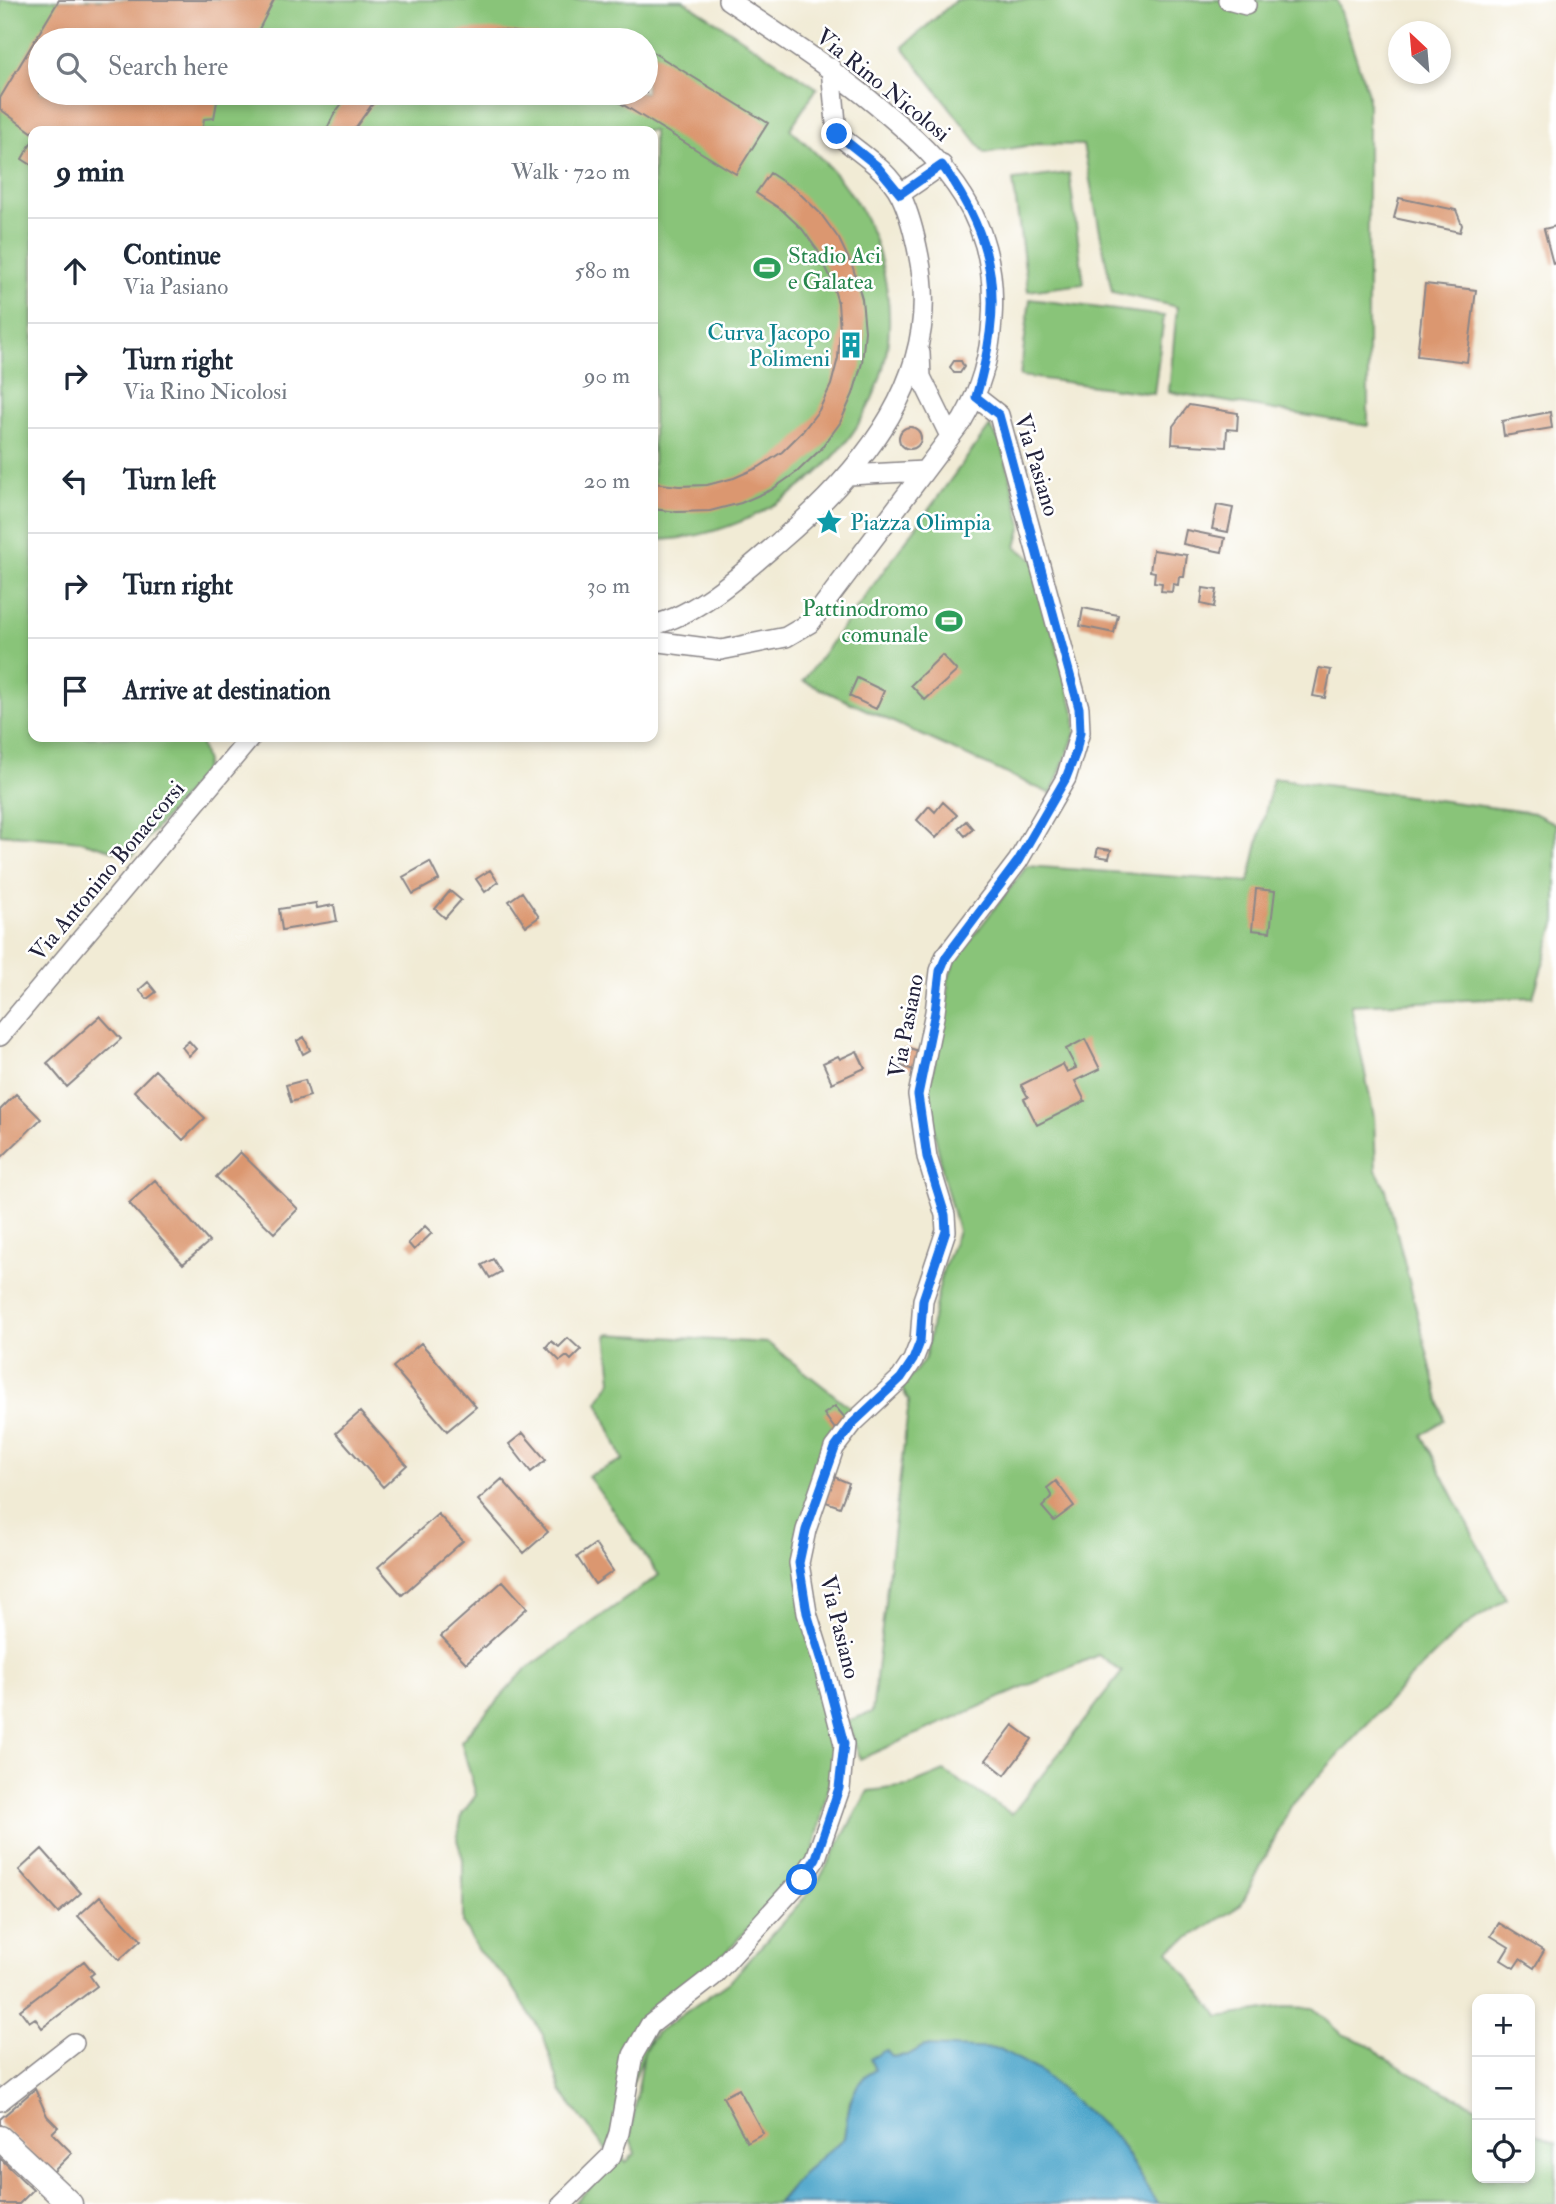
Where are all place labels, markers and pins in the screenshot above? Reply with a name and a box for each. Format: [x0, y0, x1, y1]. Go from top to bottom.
place label: Stadio Aci e Galatea [788, 241, 881, 296]
sports icon: Stadio Aci e Galatea [752, 253, 782, 283]
place label: Curva Jacopo Polimeni [707, 318, 830, 373]
building icon: Curva Jacopo Polimeni [836, 330, 866, 360]
place icon: Piazza Olimpia [814, 507, 844, 537]
place label: Piazza Olimpia [850, 508, 992, 538]
place label: Pattinodromo comunale [802, 594, 928, 649]
sports icon: Pattinodromo comunale [934, 606, 964, 636]

